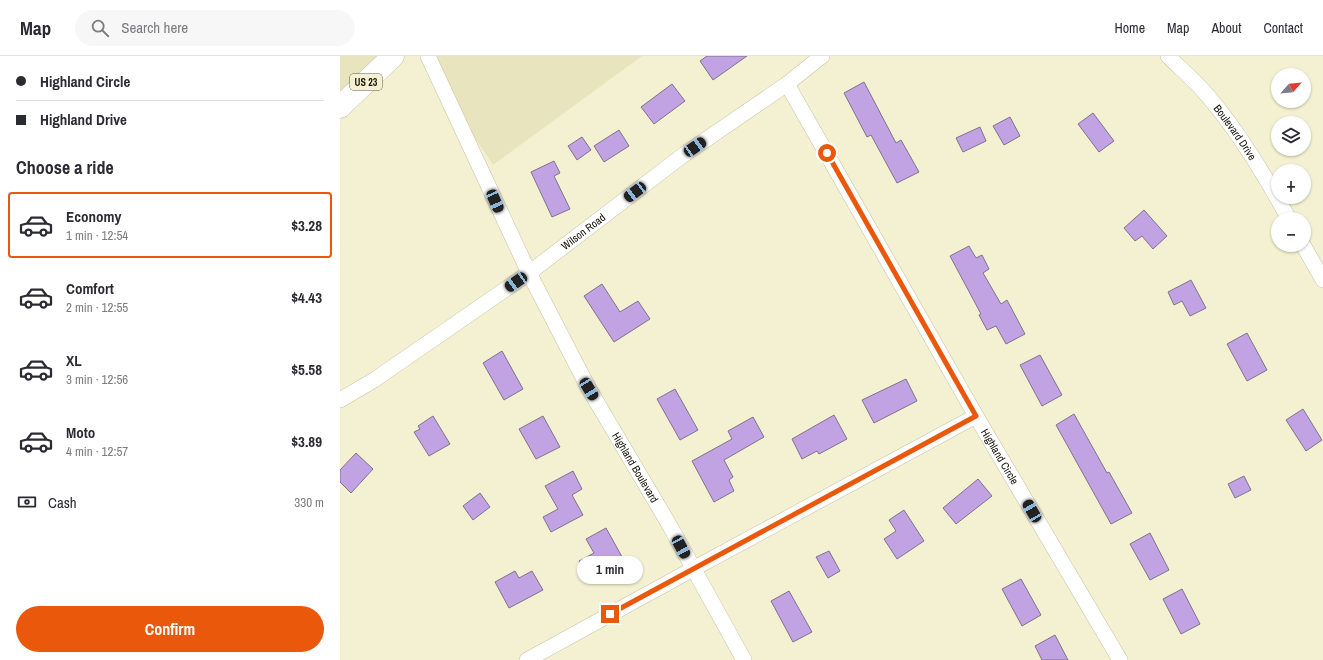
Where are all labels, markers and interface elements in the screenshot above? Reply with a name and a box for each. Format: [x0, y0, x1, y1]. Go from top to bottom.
search box [75, 10, 355, 46]
text: Map [20, 15, 51, 41]
icon: search [89, 17, 111, 39]
text: Search here [121, 17, 188, 38]
text: Home [1114, 19, 1145, 37]
text: Map [1167, 19, 1189, 37]
text: About [1211, 19, 1241, 37]
text: Contact [1263, 19, 1303, 37]
north arrow [1271, 68, 1311, 108]
map controls [1271, 68, 1311, 252]
text: Highland Circle [40, 71, 130, 92]
road number: US 23 [350, 74, 382, 90]
street label: Boulevard Drive [1211, 102, 1260, 163]
text: Highland Drive [40, 109, 127, 130]
button: layers [1271, 116, 1311, 156]
car [682, 135, 708, 159]
route start [818, 144, 836, 162]
text: Choose a ride [16, 155, 114, 180]
button: + [1271, 164, 1311, 204]
car [622, 180, 648, 204]
car [485, 188, 505, 214]
text: Economy [66, 206, 121, 227]
icon: car [18, 207, 54, 243]
street label: Wilson Road [558, 210, 608, 253]
button: − [1271, 212, 1311, 252]
text: $3.28 [291, 215, 322, 236]
text: 1 min · 12:54 [66, 227, 128, 244]
car [503, 270, 529, 294]
text: Comfort [66, 278, 114, 299]
icon: car [18, 279, 54, 315]
text: $4.43 [291, 287, 322, 308]
text: 2 min · 12:55 [66, 299, 128, 316]
text: XL [66, 350, 82, 371]
icon: car [18, 351, 54, 387]
text: $5.58 [291, 359, 322, 380]
text: 3 min · 12:56 [66, 371, 128, 388]
car [578, 376, 600, 402]
text: Moto [66, 422, 95, 443]
icon: car [18, 423, 54, 459]
street label: Highland Circle [978, 426, 1022, 487]
street label: Highland Boulevard [609, 430, 662, 505]
text: $3.89 [291, 431, 322, 452]
text: 4 min · 12:57 [66, 443, 128, 460]
icon: cash [16, 491, 38, 513]
text: Cash [48, 492, 77, 513]
text: 330 m [294, 494, 324, 511]
car [1021, 498, 1043, 524]
car [670, 534, 692, 560]
callout: 1 min [577, 556, 643, 584]
text: 1 min [596, 561, 624, 578]
route end [601, 605, 619, 623]
button: Confirm [16, 606, 324, 652]

